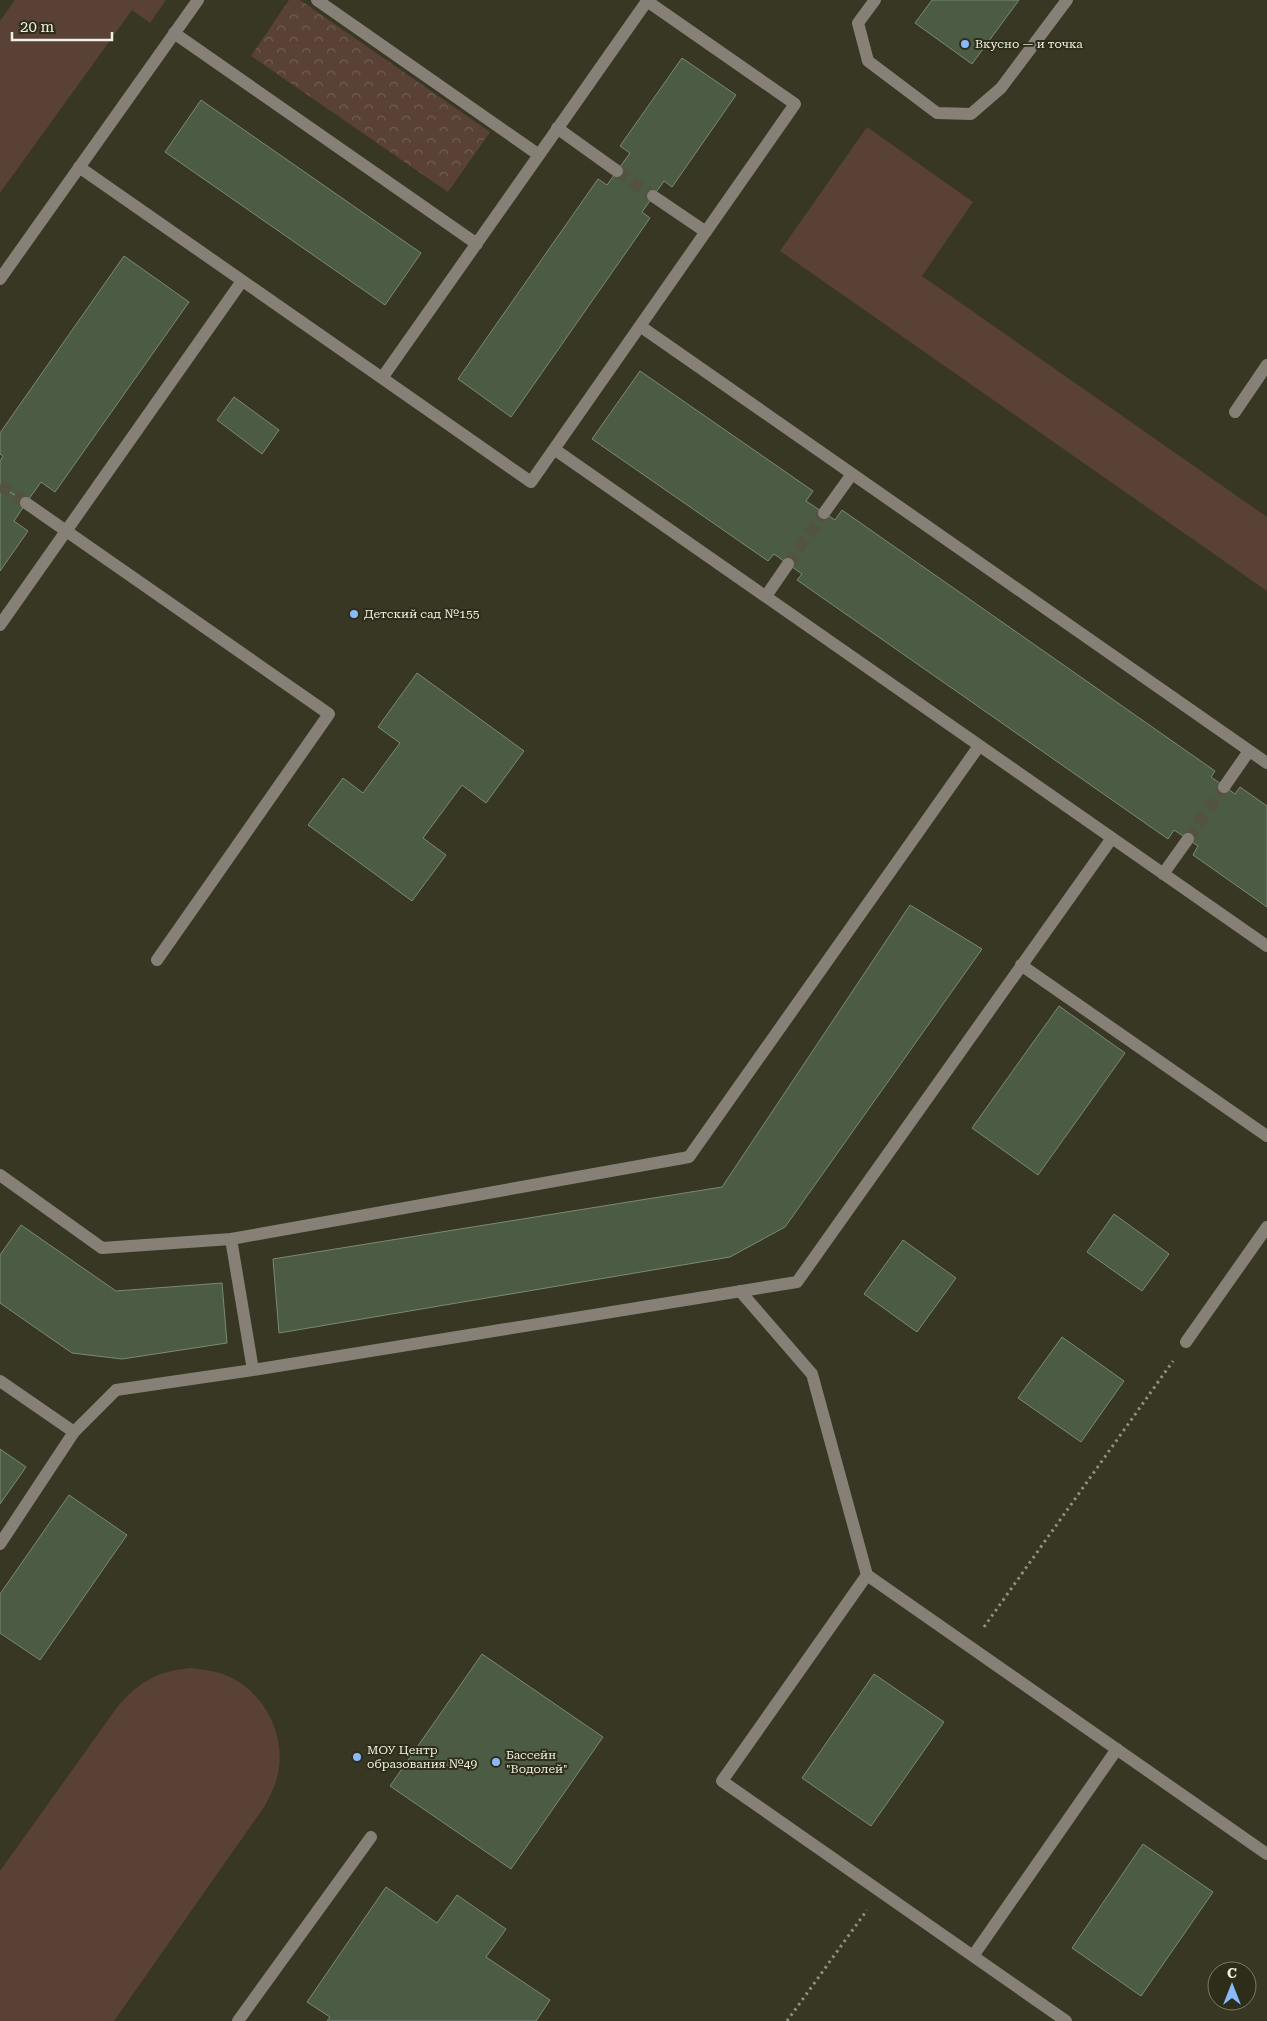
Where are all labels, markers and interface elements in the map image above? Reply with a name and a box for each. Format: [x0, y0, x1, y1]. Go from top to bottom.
scale bar [12, 10, 112, 42]
text: 20 m [20, 18, 55, 36]
place label: Вкусно — и точка [975, 37, 1083, 51]
marker: Вкусно — и точка [959, 38, 971, 50]
place label: Детский сад №155 [364, 607, 480, 621]
marker: Детский сад №155 [348, 608, 360, 620]
place label: МОУ Центр образования №49 [367, 1743, 477, 1771]
place label: Бассейн "Водолей" [506, 1748, 568, 1776]
marker: МОУ Центр образования №49 [351, 1751, 363, 1763]
marker: Бассейн "Водолей" [490, 1756, 502, 1768]
north arrow [1207, 1961, 1257, 2011]
text: С [1227, 1965, 1237, 1981]

